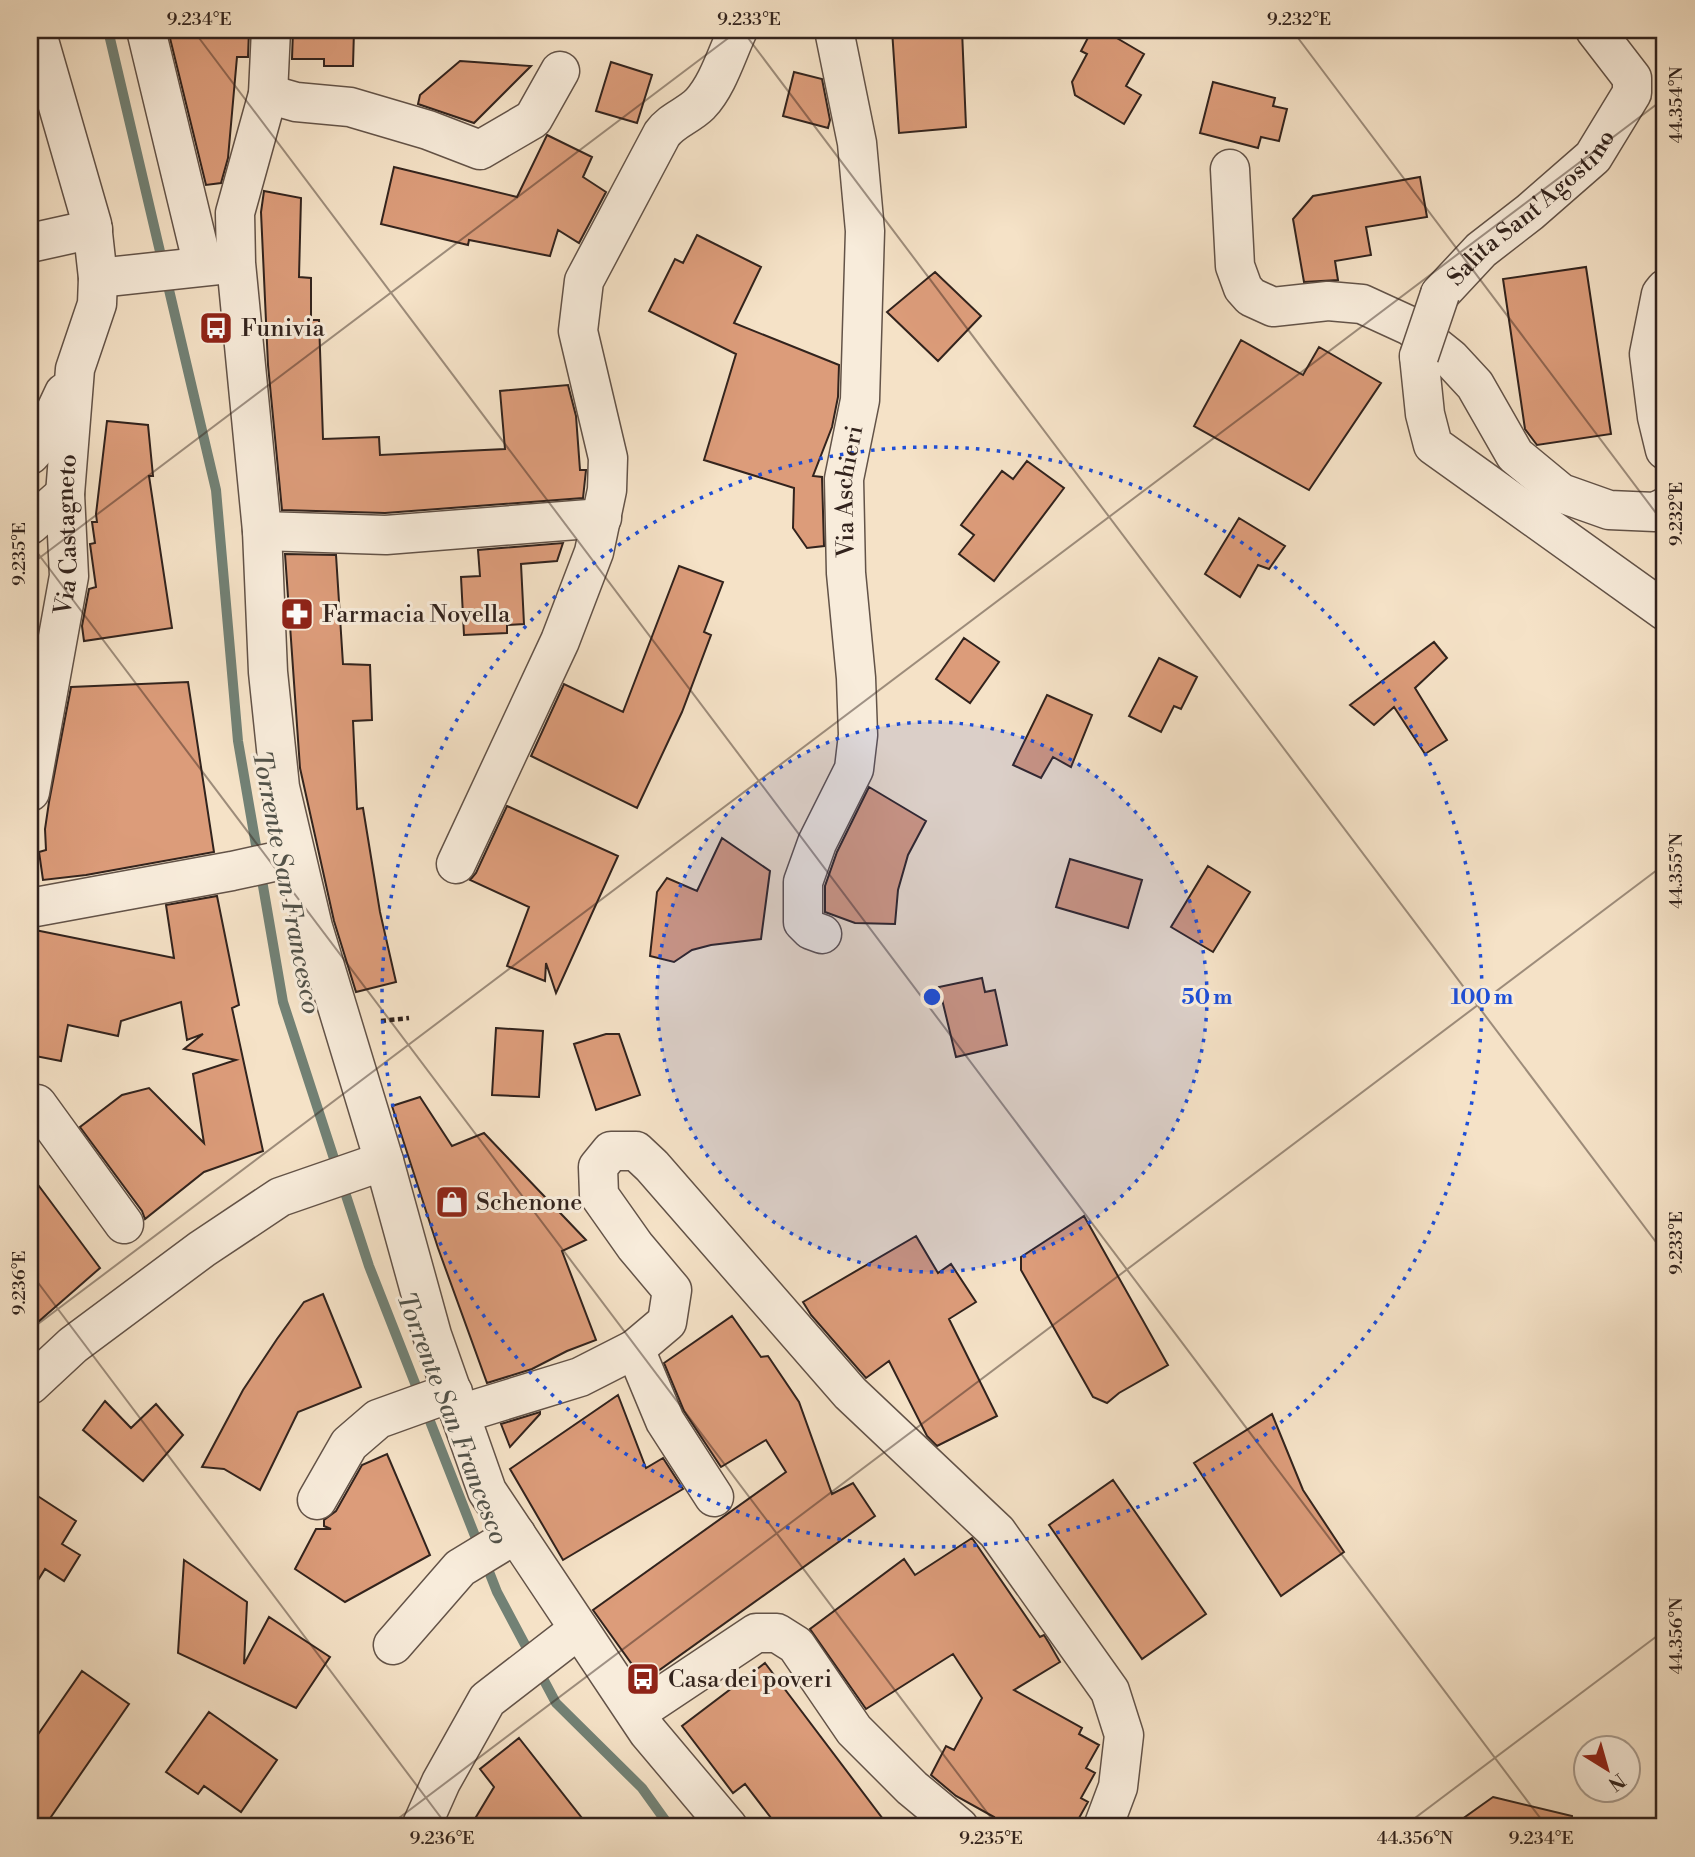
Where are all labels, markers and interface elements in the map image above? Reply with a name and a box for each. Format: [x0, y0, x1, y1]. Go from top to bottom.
text: 9.234°E [166, 8, 232, 31]
text: 9.233°E [717, 8, 781, 31]
text: 9.232°E [1267, 8, 1331, 31]
text: 44.354°N [1665, 66, 1688, 143]
street label: Salita Sant'Agostino [1441, 124, 1622, 293]
bus stop icon: Funivia [197, 309, 235, 347]
place label: Funivia [241, 314, 325, 344]
street label: Via Aschieri [830, 423, 871, 559]
street label: Via Castagneto [48, 453, 85, 619]
text: 9.232°E [1665, 482, 1688, 546]
text: 9.235°E [8, 522, 31, 586]
pharmacy icon: Farmacia Novella [278, 595, 316, 633]
place label: Farmacia Novella [322, 600, 511, 630]
water label: Torrente San Francesco [245, 748, 327, 1017]
text: 44.355°N [1665, 833, 1688, 909]
centre of rings [920, 985, 944, 1009]
text: 50 m [1182, 985, 1232, 1011]
text: 100 m [1451, 985, 1513, 1011]
shop icon: Schenone [433, 1183, 471, 1221]
place label: Schenone [476, 1188, 582, 1218]
text: 9.233°E [1665, 1211, 1688, 1275]
text: 9.236°E [8, 1250, 31, 1316]
water label: Torrente San Francesco [389, 1288, 515, 1549]
text: 44.356°N [1665, 1597, 1688, 1674]
bus stop icon: Casa dei poveri [624, 1660, 662, 1698]
place label: Casa dei poveri [668, 1665, 832, 1695]
north arrow [1572, 1734, 1642, 1804]
text: N [1603, 1768, 1630, 1796]
text: 9.236°E [409, 1827, 475, 1850]
text: 9.235°E [959, 1827, 1023, 1850]
text: 44.356°N [1377, 1827, 1454, 1850]
text: 9.234°E [1508, 1827, 1574, 1850]

